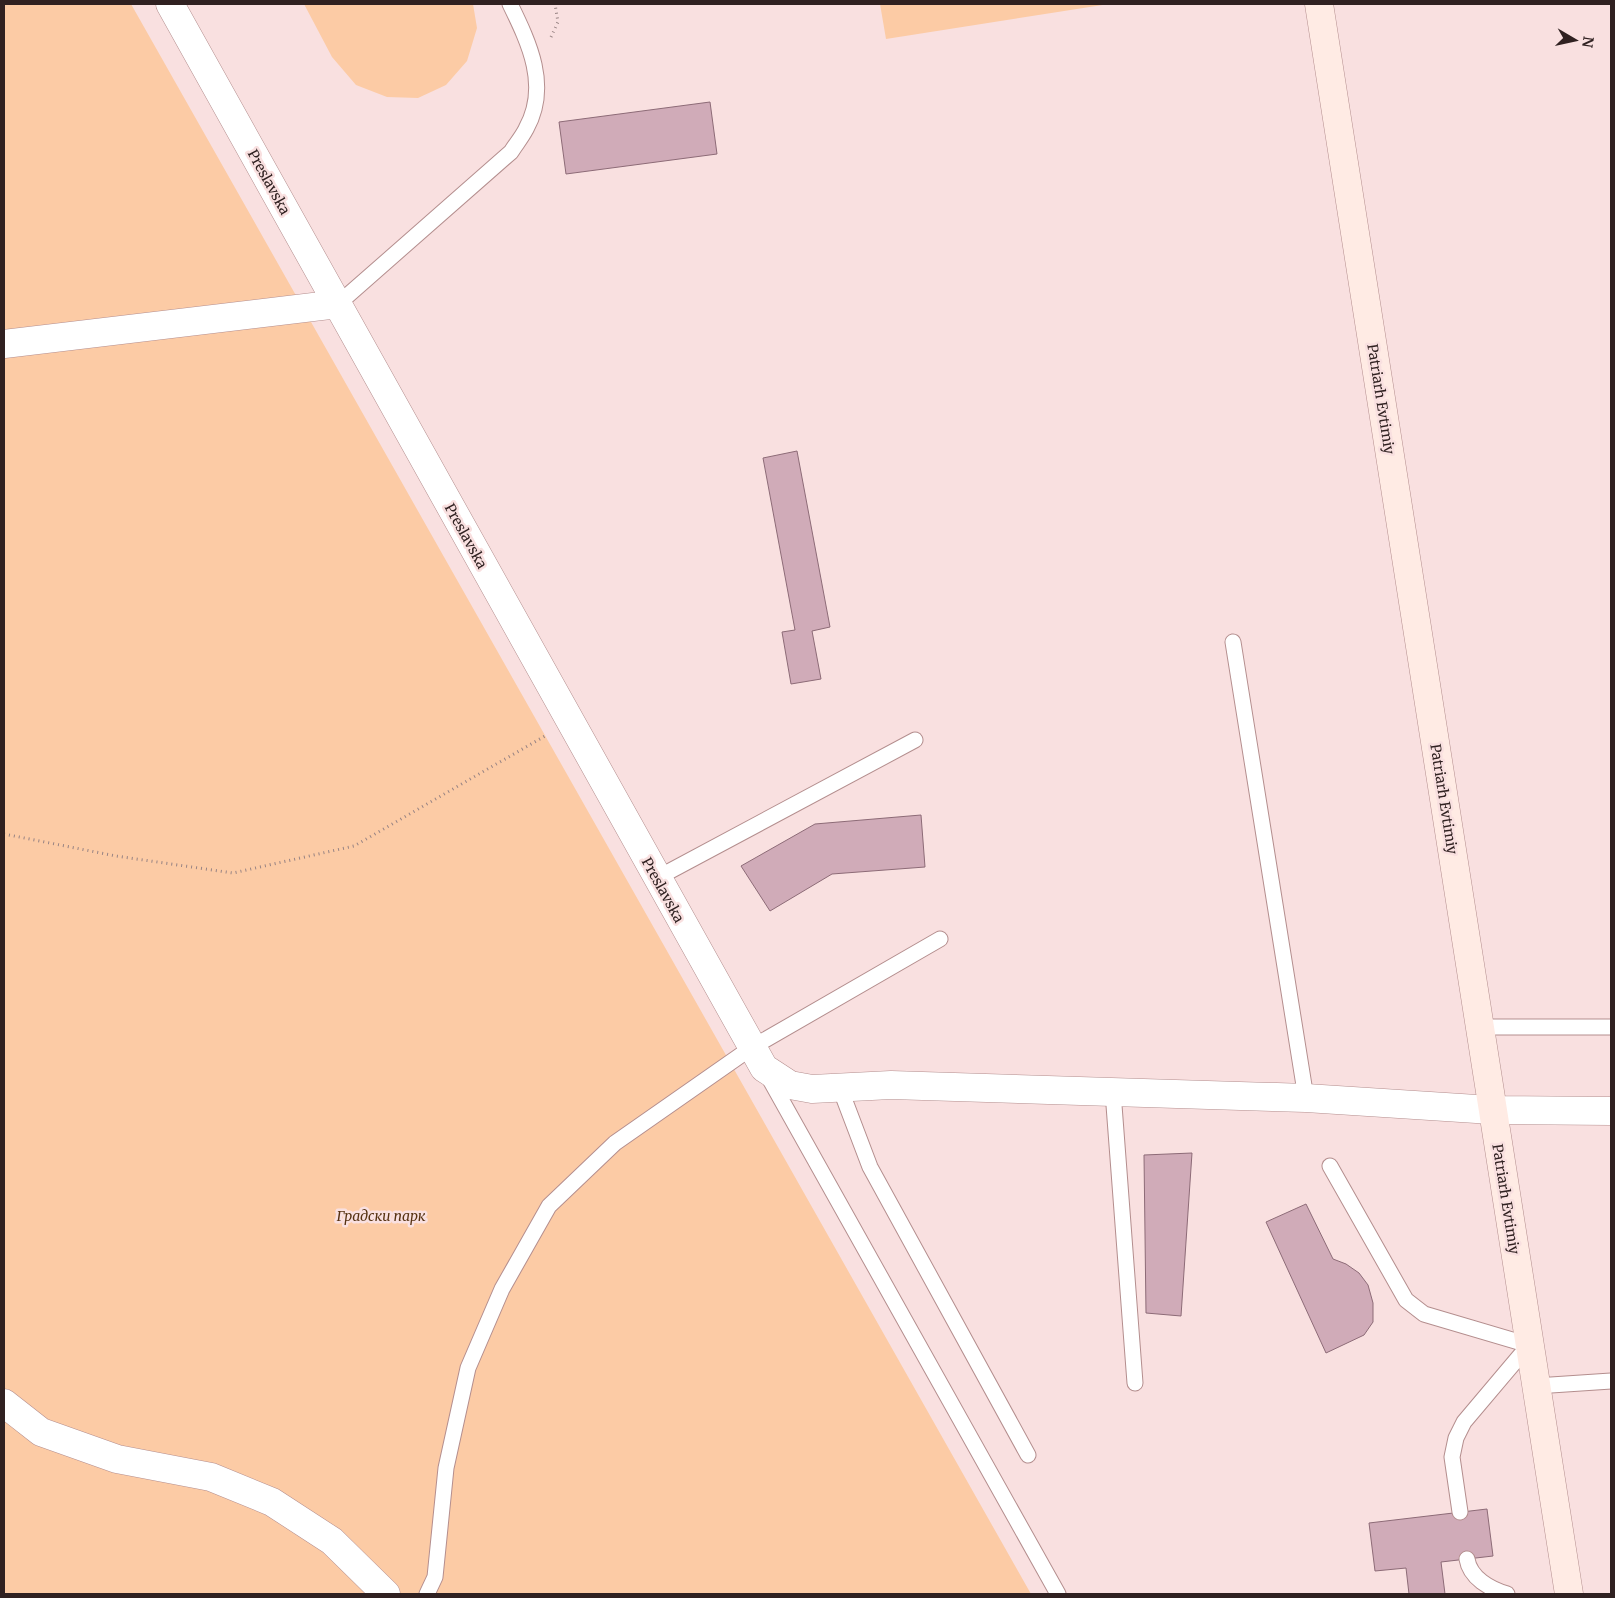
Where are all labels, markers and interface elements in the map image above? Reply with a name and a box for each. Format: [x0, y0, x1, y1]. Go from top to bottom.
north arrow [1550, 15, 1600, 65]
text: N [1578, 35, 1598, 49]
street label: Preslavska [244, 146, 294, 218]
street label: Patriarh Evtimiy [1363, 342, 1399, 456]
street label: Preslavska [441, 500, 491, 572]
street label: Patriarh Evtimiy [1426, 742, 1462, 856]
street label: Preslavska [638, 854, 688, 926]
street label: Patriarh Evtimiy [1488, 1142, 1524, 1256]
park label: Градски парк [336, 1207, 426, 1225]

